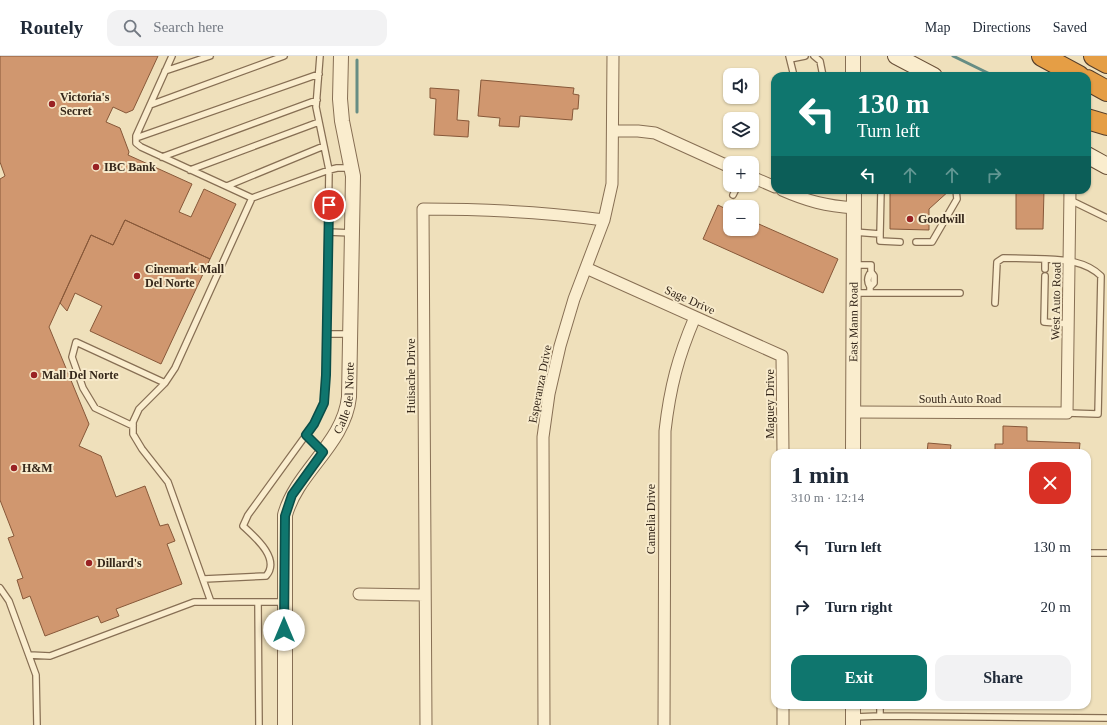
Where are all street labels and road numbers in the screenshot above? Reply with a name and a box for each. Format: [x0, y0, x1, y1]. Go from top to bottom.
street label: West Auto Road [1048, 262, 1064, 340]
street label: East Mann Road [846, 282, 861, 362]
street label: Sage Drive [663, 283, 717, 317]
street label: Huisache Drive [404, 339, 418, 413]
street label: Esperanza Drive [526, 344, 554, 424]
street label: Calle del Norte [330, 362, 357, 436]
street label: Maguey Drive [763, 369, 777, 439]
street label: South Auto Road [919, 392, 1001, 406]
street label: Camelia Drive [644, 484, 658, 554]

